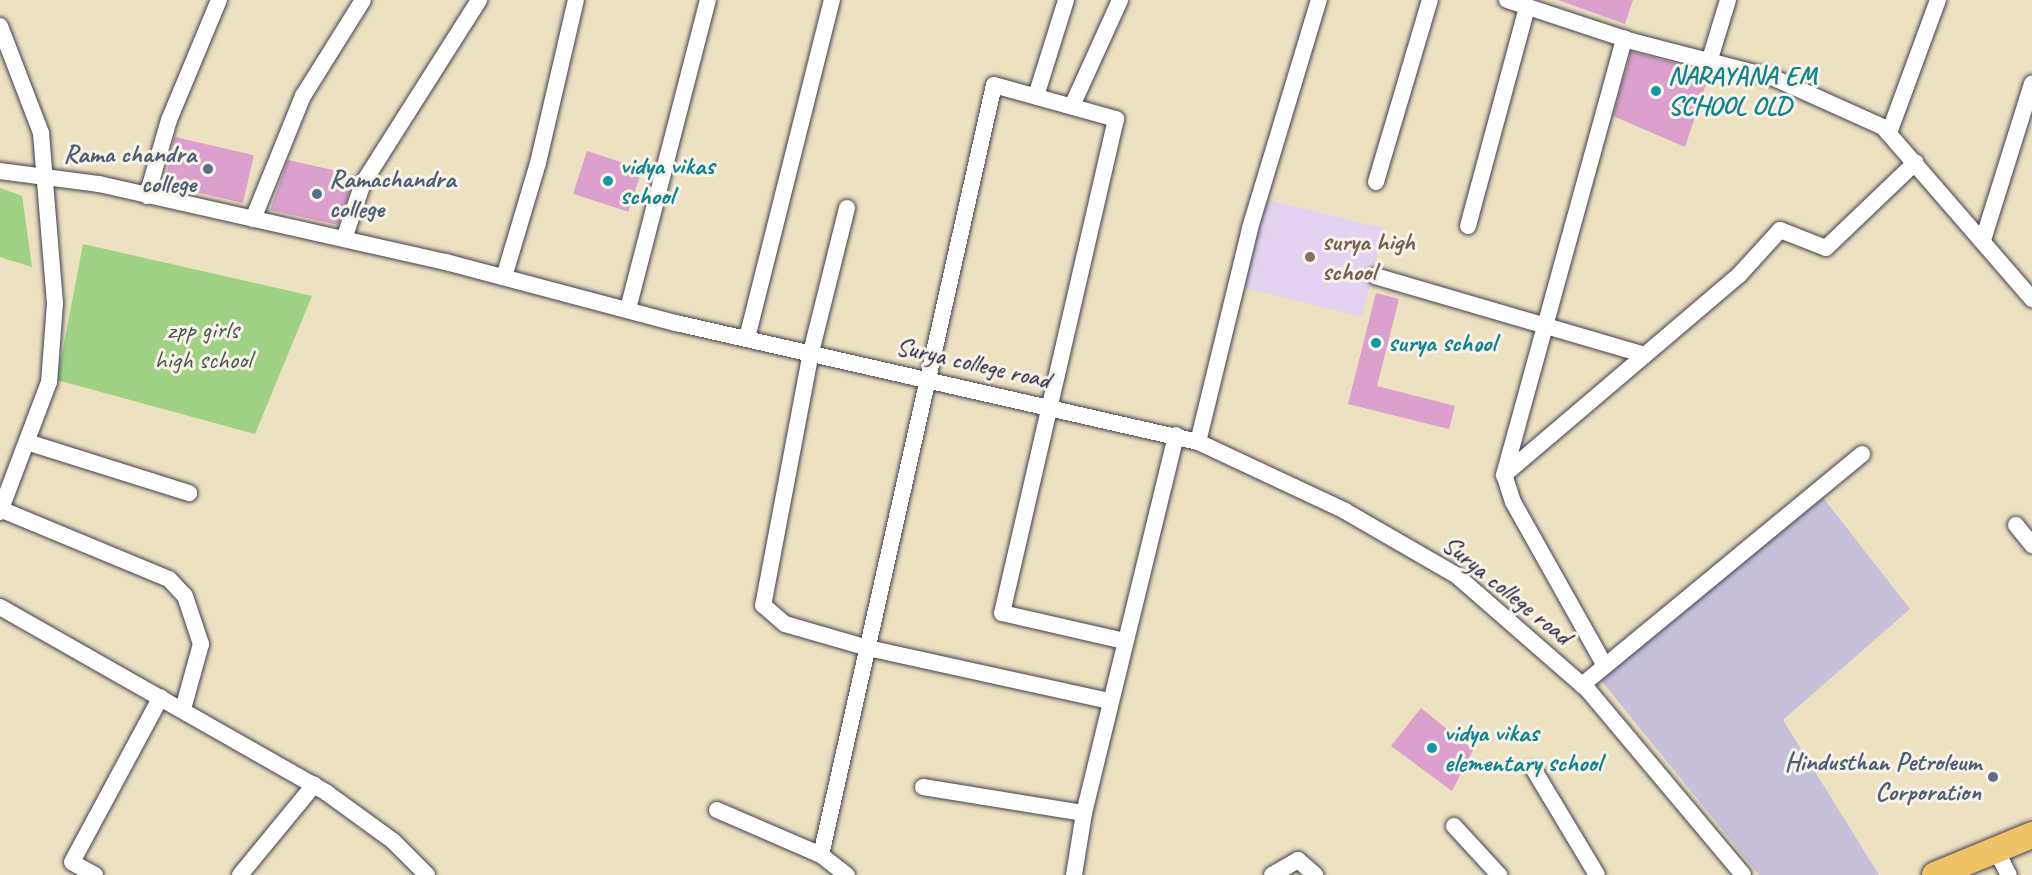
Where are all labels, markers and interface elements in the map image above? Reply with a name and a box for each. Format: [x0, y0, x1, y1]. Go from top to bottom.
place label: NARAYANA EM SCHOOL OLD [1668, 60, 1816, 122]
marker: NARAYANA EM SCHOOL OLD [1649, 84, 1663, 98]
place label: Rama chandra college [63, 138, 196, 200]
place label: vidya vikas school [620, 150, 714, 212]
marker: Rama chandra college [201, 162, 215, 176]
place label: Ramachandra college [329, 163, 456, 224]
marker: vidya vikas school [601, 174, 615, 188]
marker: Ramachandra college [310, 187, 324, 201]
place label: surya high school [1322, 226, 1415, 288]
marker: surya high school [1303, 250, 1317, 264]
park label: zpp girls high school [155, 314, 251, 376]
place label: surya school [1388, 327, 1496, 359]
street label: Surya college road [894, 330, 1052, 396]
marker: surya school [1369, 336, 1383, 350]
street label: Surya college road [1437, 529, 1577, 651]
place label: vidya vikas elementary school [1444, 717, 1601, 778]
marker: vidya vikas elementary school [1425, 741, 1439, 755]
place label: Hindusthan Petroleum Corporation [1784, 746, 1981, 808]
marker: Hindusthan Petroleum Corporation [1986, 770, 2000, 784]

